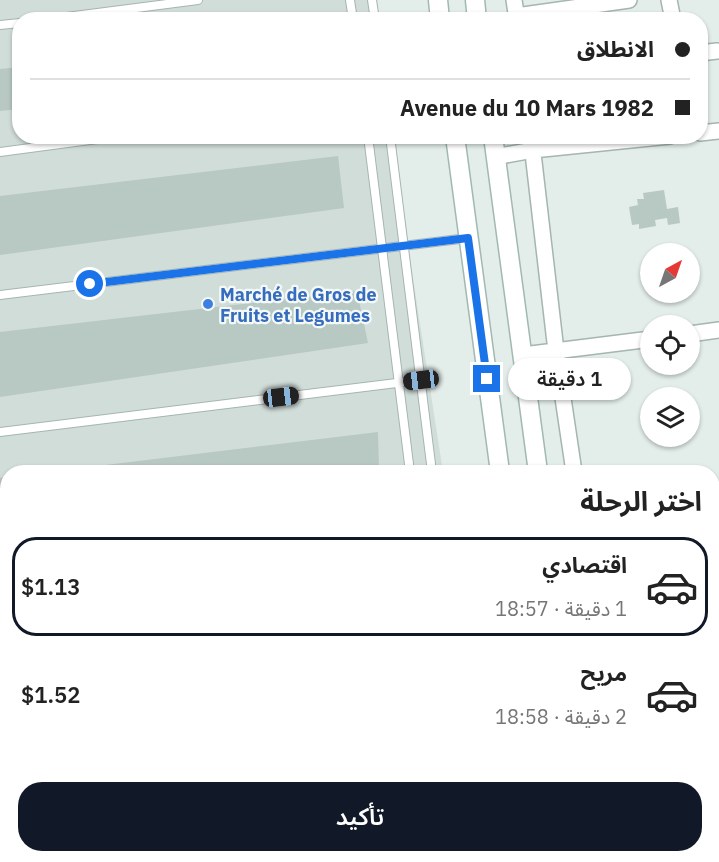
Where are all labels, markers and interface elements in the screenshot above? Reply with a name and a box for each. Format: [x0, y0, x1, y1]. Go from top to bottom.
text: الانطلاق [577, 34, 654, 63]
text: Avenue du 10 Mars 1982 [400, 93, 654, 122]
north arrow [640, 243, 700, 303]
map controls [640, 243, 700, 447]
route start [76, 270, 103, 297]
place label: Marché de Gros de Fruits et Legumes [220, 283, 377, 327]
marker: Marché de Gros de Fruits et Legumes [201, 297, 215, 311]
button: locate [640, 315, 700, 375]
callout: 1 دقيقة [508, 358, 631, 400]
route end [473, 365, 500, 392]
text: 1 دقيقة [537, 365, 602, 392]
car [402, 369, 440, 391]
car [262, 386, 300, 408]
button: layers [640, 387, 700, 447]
text: اختر الرحلة [580, 483, 702, 518]
text: اقتصادي [542, 550, 627, 579]
icon: car [645, 560, 699, 614]
text: $1.13 [21, 572, 80, 601]
text: 1 دقيقة · 18:57 [495, 595, 627, 622]
text: مريح [581, 658, 627, 687]
icon: car [645, 668, 699, 722]
text: $1.52 [21, 680, 80, 709]
text: 2 دقيقة · 18:58 [495, 703, 627, 730]
button: تأكيد [18, 782, 702, 851]

